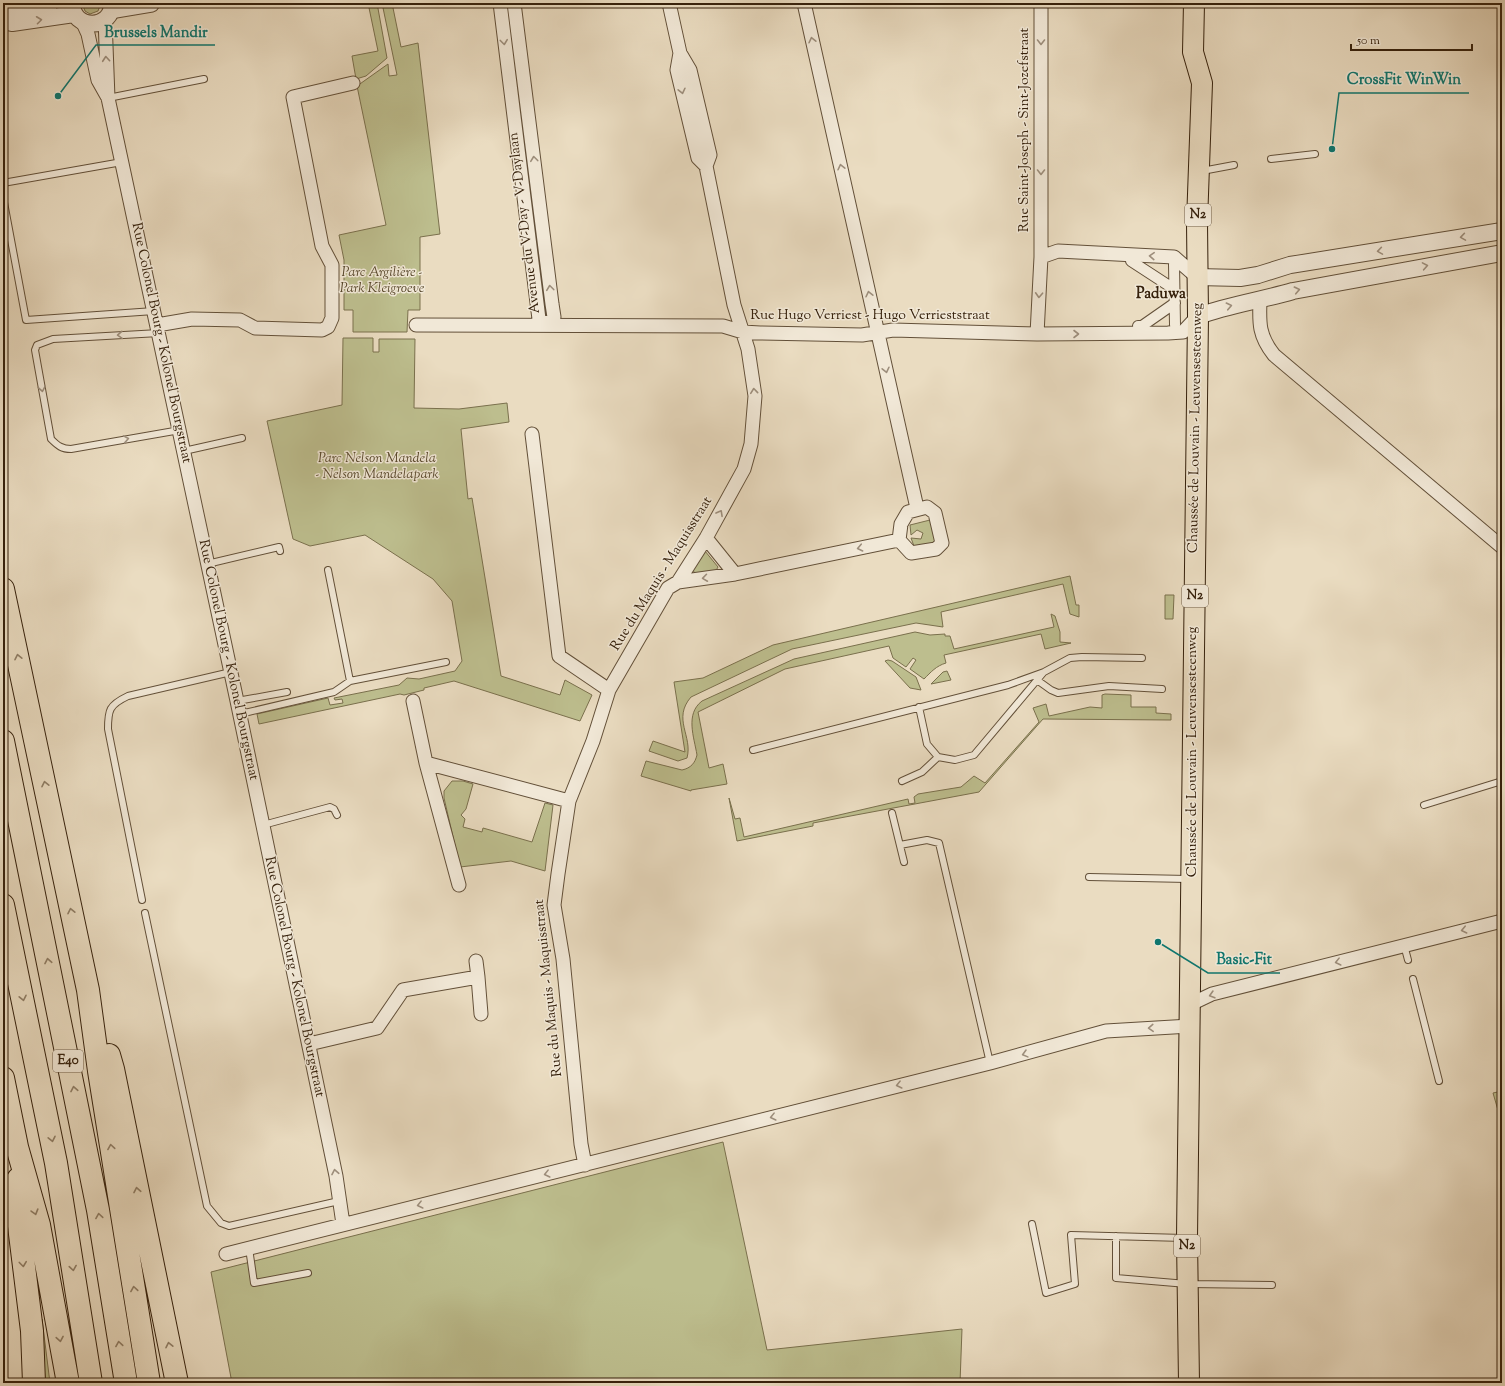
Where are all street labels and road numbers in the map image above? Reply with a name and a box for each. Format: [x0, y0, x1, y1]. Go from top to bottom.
street label: Rue Saint-Joseph - Sint-Jozefstraat [1015, 28, 1035, 232]
street label: Avenue du V-Day - V-Daylaan [504, 131, 546, 315]
road number: N2 [1185, 204, 1211, 226]
street label: Rue Colonel Bourg - Kolonel Bourgstraat [126, 221, 196, 465]
street label: Chaussée de Louvain - Leuvensesteenweg [1184, 302, 1208, 553]
street label: Rue Hugo Verriest - Hugo Verrieststraat [750, 306, 990, 326]
street label: Rue du Maquis - Maquisstraat [606, 493, 718, 655]
street label: Rue Colonel Bourg - Kolonel Bourgstraat [193, 538, 263, 782]
road number: N2 [1182, 585, 1208, 607]
street label: Chaussée de Louvain - Leuvensesteenweg [1183, 627, 1203, 877]
street label: Rue Colonel Bourg - Kolonel Bourgstraat [259, 855, 329, 1099]
street label: Rue du Maquis - Maquisstraat [530, 898, 568, 1078]
road number: E40 [53, 1050, 83, 1072]
road number: N2 [1174, 1235, 1200, 1257]

